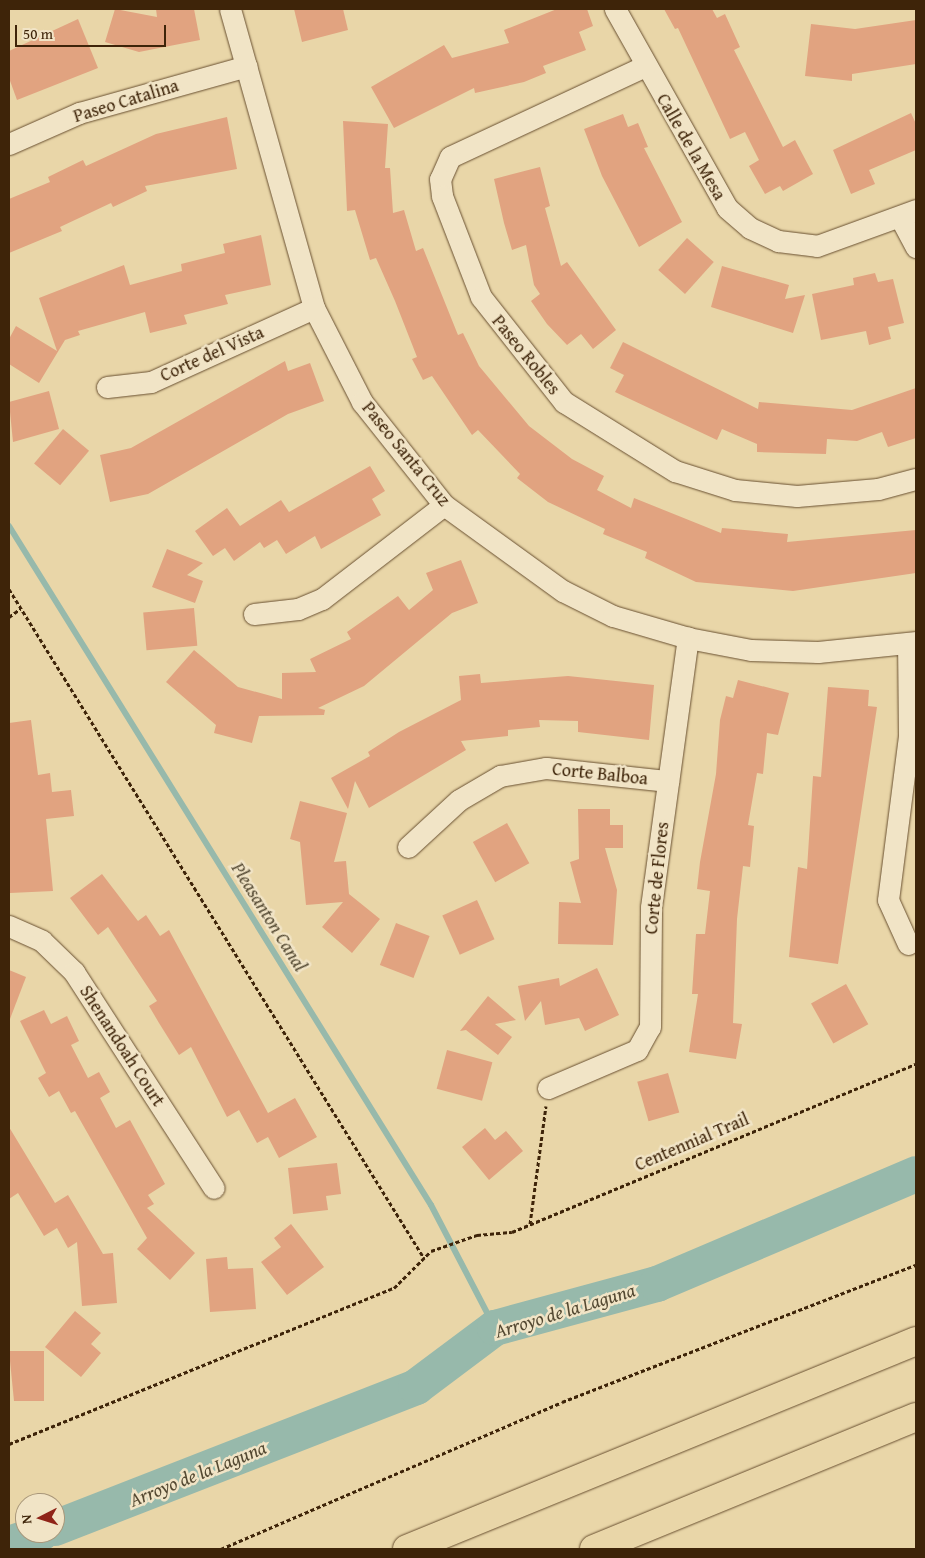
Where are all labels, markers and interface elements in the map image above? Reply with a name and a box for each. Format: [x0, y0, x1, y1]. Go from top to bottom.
scale bar [18, 15, 169, 47]
text: 50 m [23, 23, 53, 44]
street label: Paseo Catalina [71, 75, 181, 127]
street label: Calle de la Mesa [652, 90, 730, 204]
street label: Paseo Robles [487, 311, 565, 399]
street label: Corte del Vista [157, 322, 267, 386]
street label: Paseo Santa Cruz [357, 397, 455, 511]
street label: Corte Balboa [551, 758, 649, 790]
street label: Corte de Flores [640, 821, 674, 935]
water label: Pleasanton Canal [226, 858, 312, 976]
street label: Shenandoah Court [75, 981, 169, 1111]
street label: Centennial Trail [632, 1108, 752, 1176]
water label: Arroyo de la Laguna [492, 1279, 638, 1343]
water label: Arroyo de la Laguna [126, 1436, 270, 1512]
north arrow [15, 1493, 65, 1543]
text: N [16, 1514, 36, 1525]

